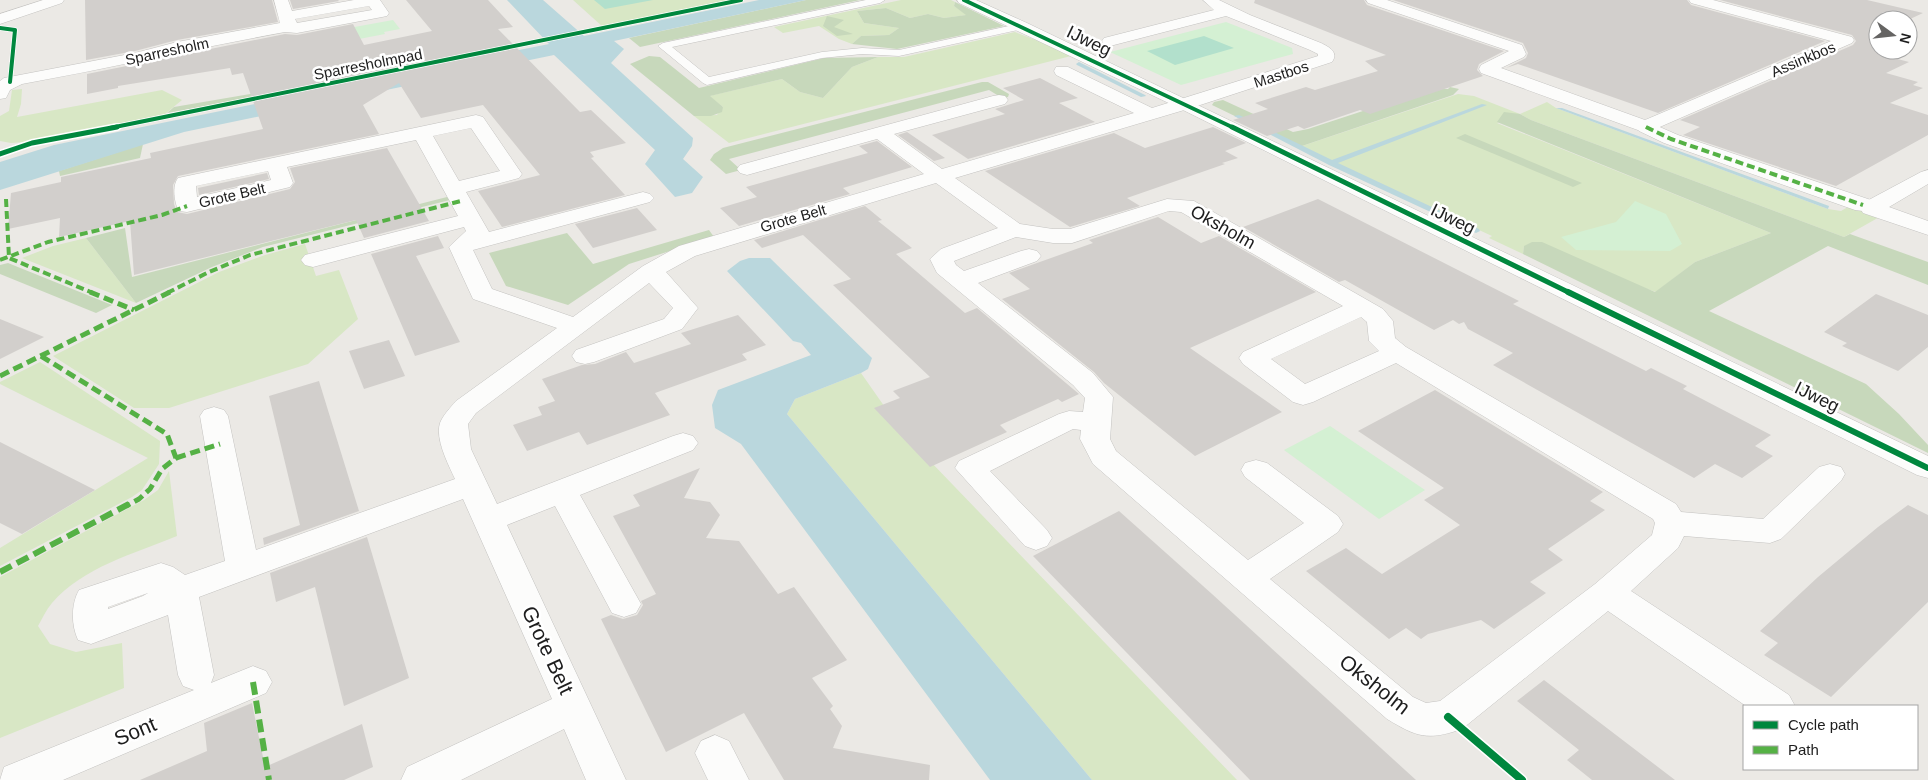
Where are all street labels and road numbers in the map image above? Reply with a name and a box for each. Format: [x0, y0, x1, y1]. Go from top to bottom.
street label: IJweg [1063, 22, 1115, 60]
street label: Sparresholm [124, 34, 210, 68]
street label: Assinkbos [1768, 38, 1838, 80]
street label: Sparresholmpad [312, 45, 424, 83]
street label: Mastbos [1251, 57, 1311, 91]
street label: Grote Belt [197, 179, 268, 211]
street label: Grote Belt [758, 200, 829, 235]
street label: IJweg [1427, 200, 1479, 238]
street label: Oksholm [1187, 201, 1259, 253]
street label: IJweg [1791, 378, 1843, 416]
street label: Grote Belt [518, 602, 578, 698]
street label: Oksholm [1335, 649, 1415, 719]
street label: Sont [111, 712, 160, 750]

